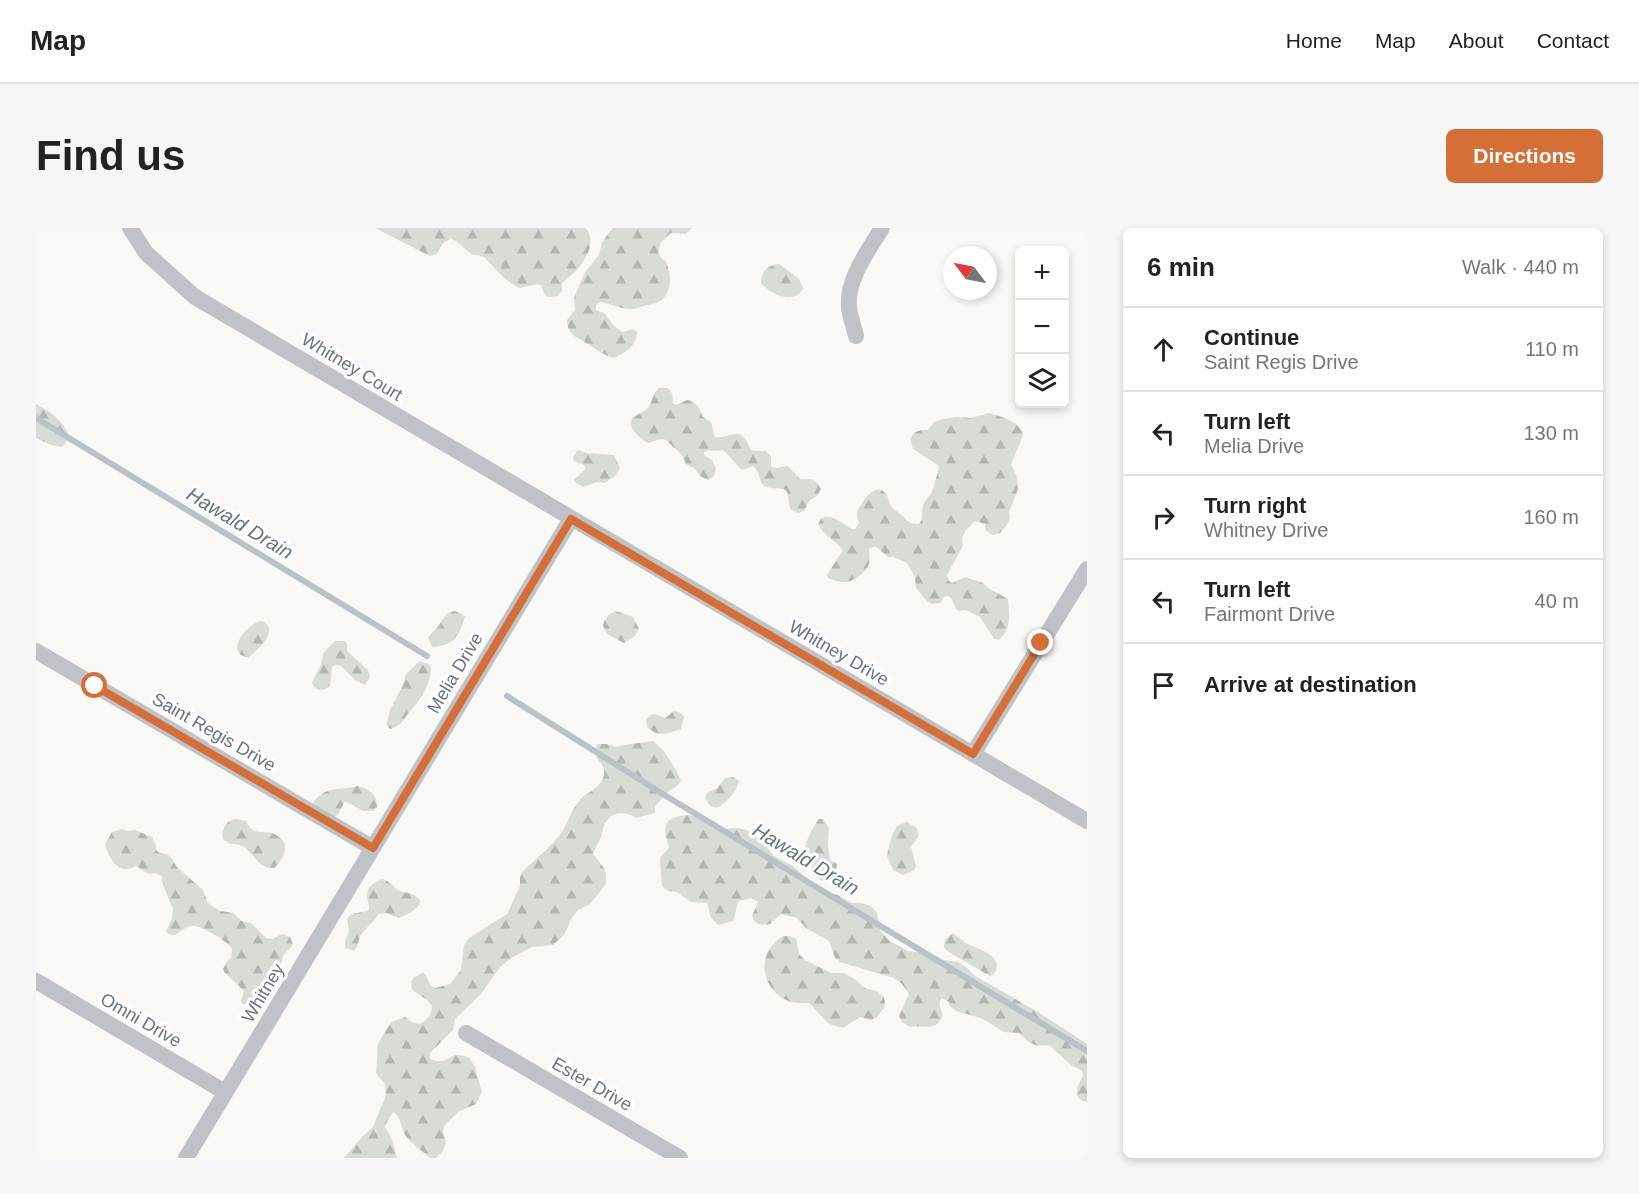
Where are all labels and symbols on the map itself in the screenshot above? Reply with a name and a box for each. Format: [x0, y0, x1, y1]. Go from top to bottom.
north arrow [943, 246, 997, 300]
street label: Whitney Court [298, 329, 406, 405]
water label: Hawald Drain [183, 483, 297, 563]
street label: Whitney Drive [785, 616, 893, 690]
street label: Melia Drive [423, 629, 487, 717]
route end [1027, 629, 1053, 655]
route start [81, 672, 107, 698]
street label: Saint Regis Drive [149, 689, 279, 775]
water label: Hawald Drain [749, 819, 863, 899]
street label: Whitney [238, 960, 288, 1026]
street label: Omni Drive [97, 989, 185, 1051]
street label: Ester Drive [548, 1053, 636, 1115]

